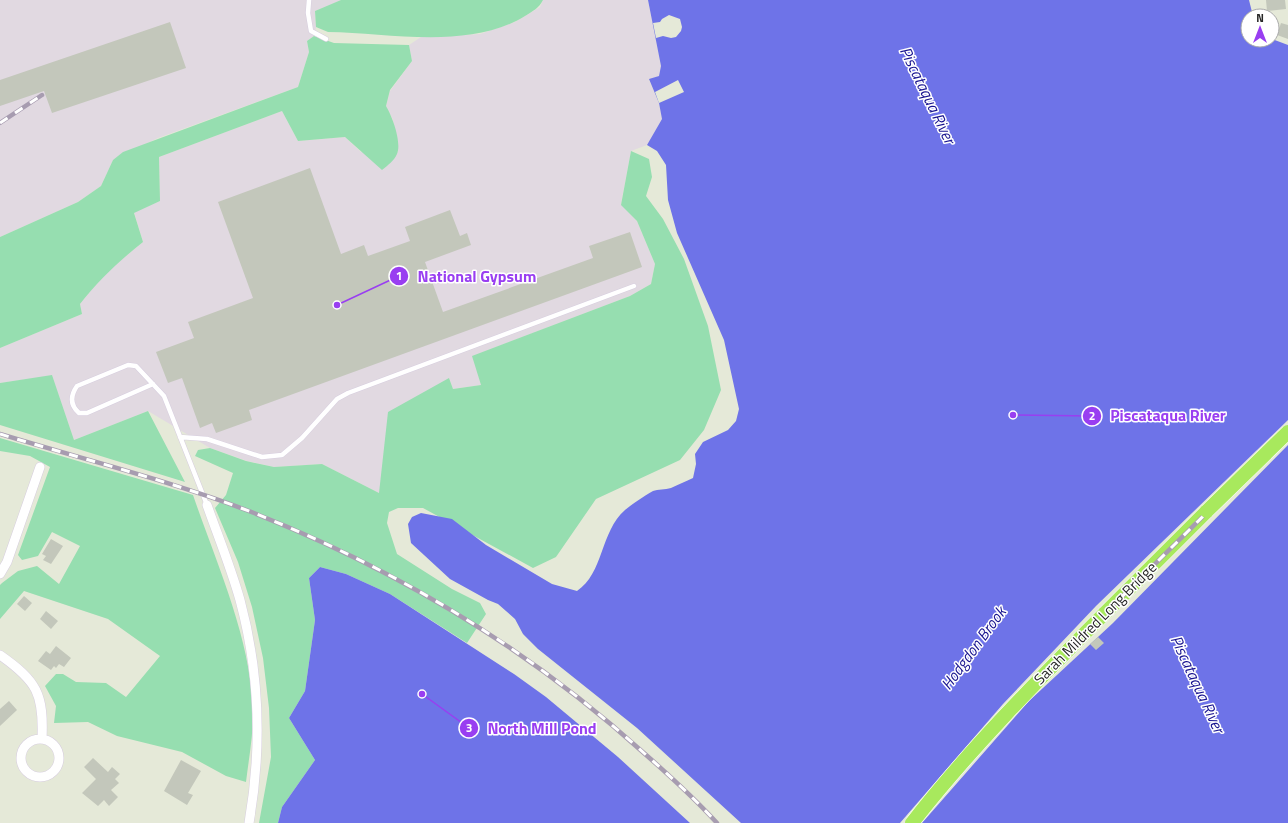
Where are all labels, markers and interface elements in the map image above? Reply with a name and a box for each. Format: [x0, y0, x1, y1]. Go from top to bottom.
north arrow [1240, 8, 1280, 48]
text: N [1256, 10, 1264, 26]
water label: Piscataqua River [894, 42, 963, 149]
callout: National Gypsum [389, 262, 544, 290]
text: National Gypsum [418, 264, 536, 288]
text: 1 [396, 266, 402, 285]
callout: Piscataqua River [1082, 402, 1234, 430]
text: Piscataqua River [1110, 403, 1226, 427]
text: 2 [1089, 406, 1095, 425]
street label: Sarah Mildred Long Bridge [1028, 556, 1162, 690]
water label: Hodgdon Brook [935, 600, 1013, 695]
water label: Piscataqua River [1165, 631, 1232, 739]
callout: North Mill Pond [459, 714, 605, 742]
text: North Mill Pond [487, 716, 597, 740]
text: 3 [466, 718, 472, 737]

